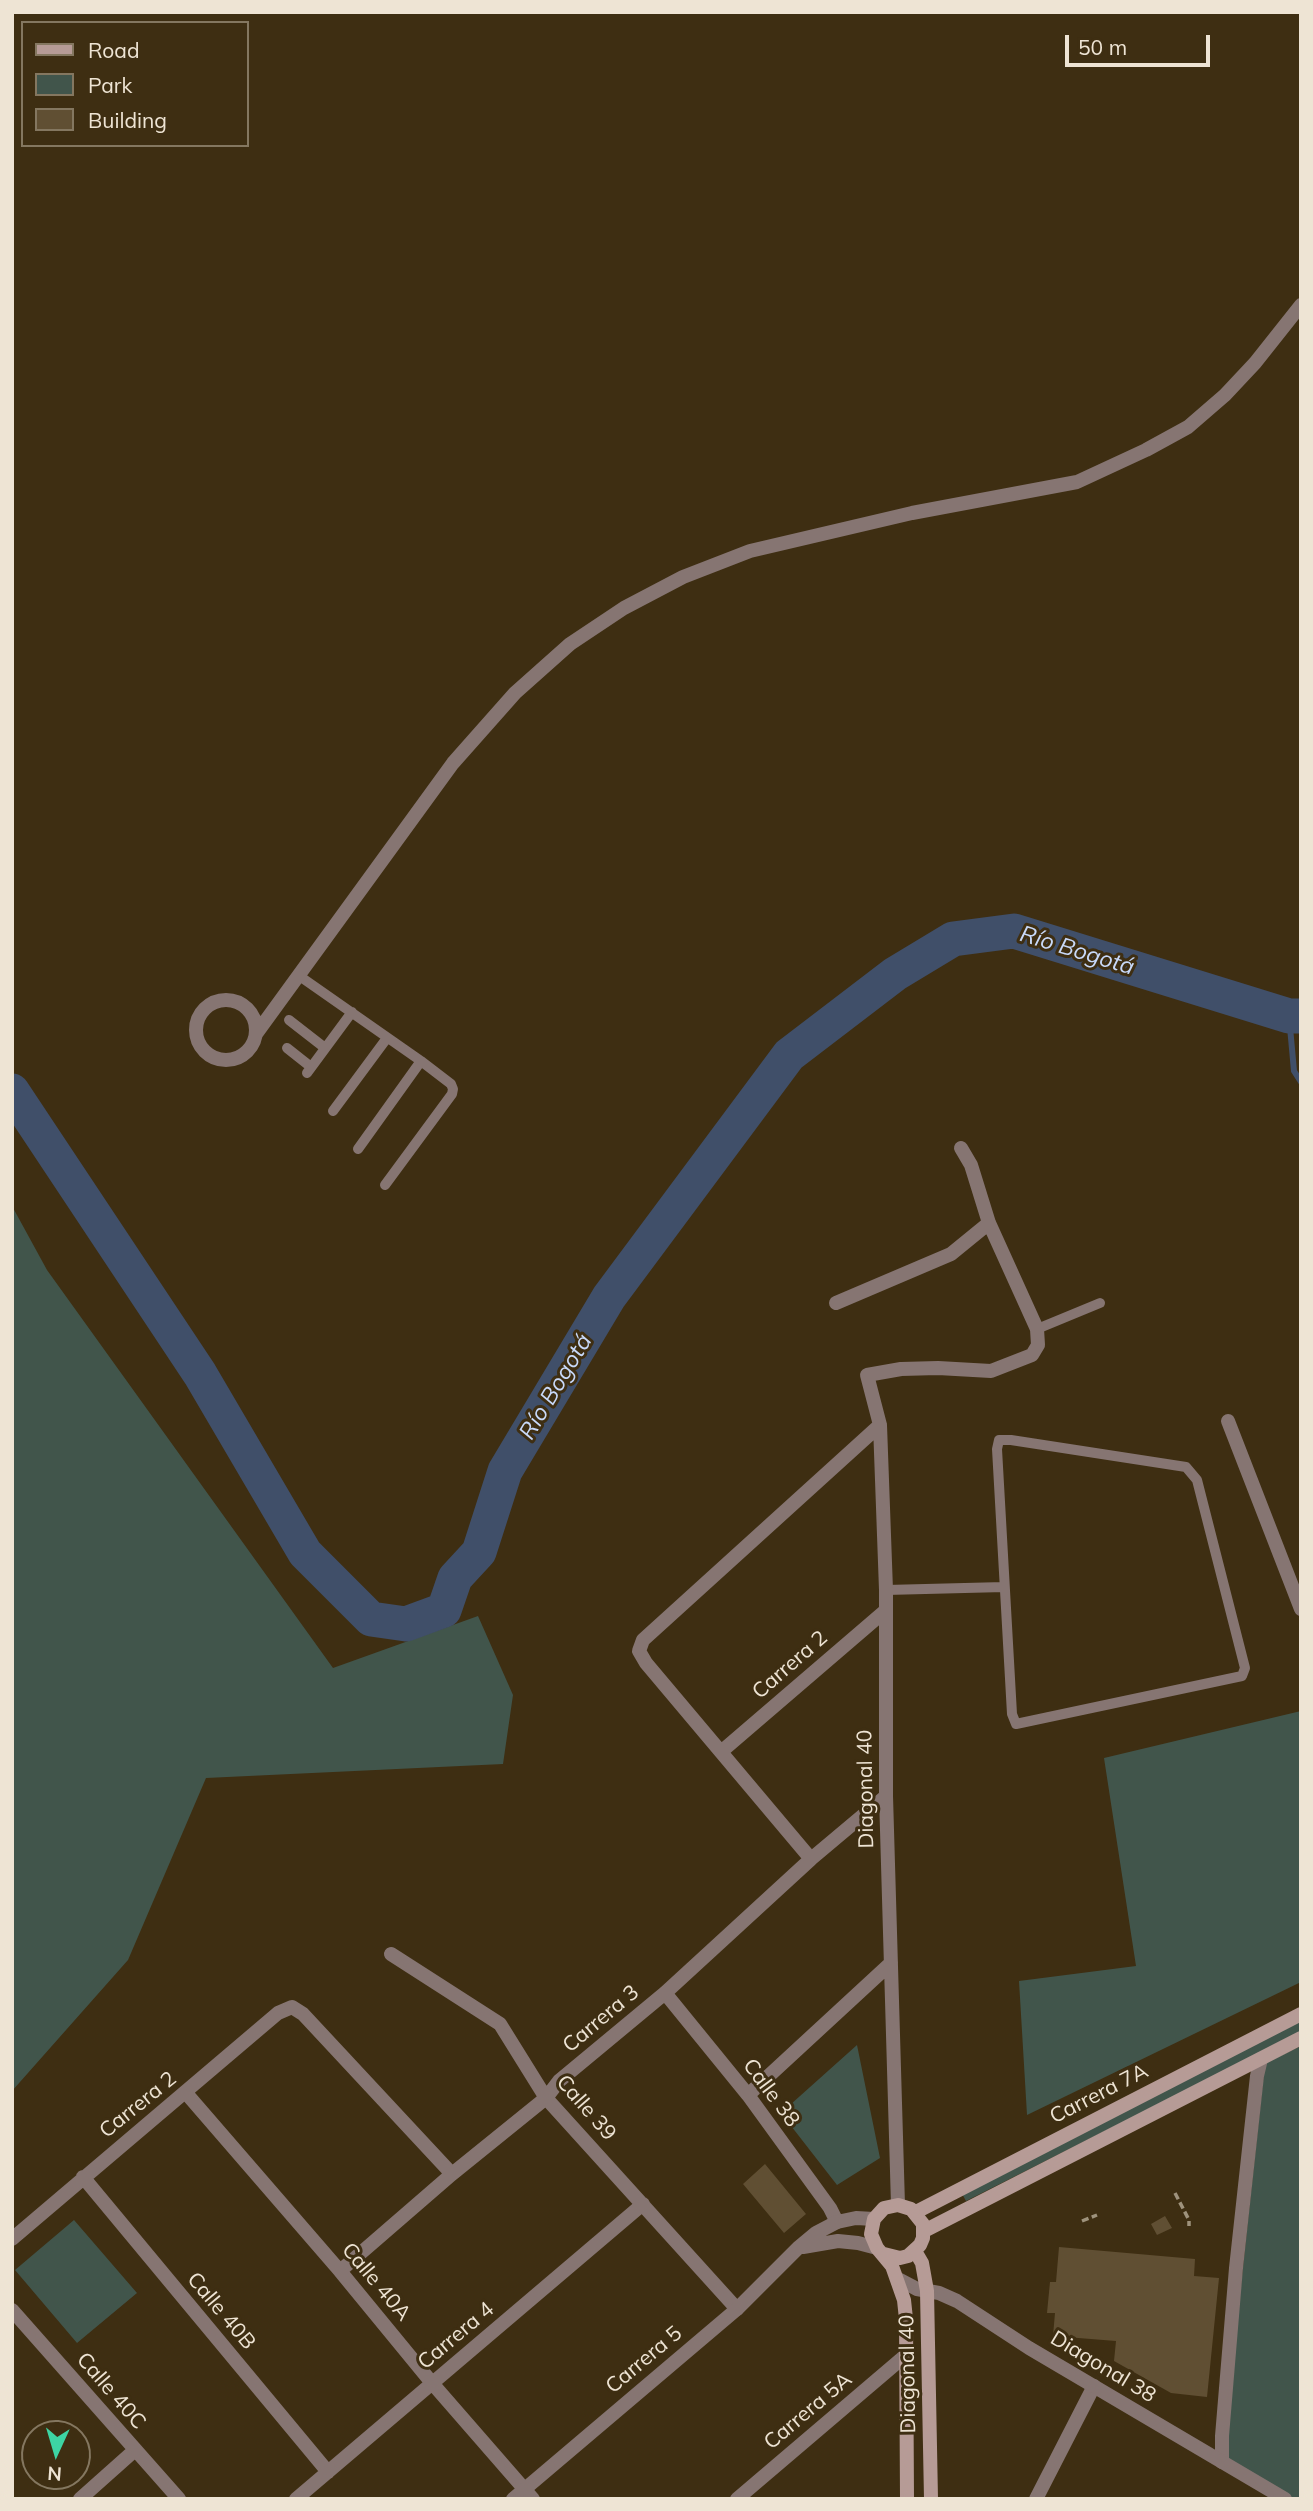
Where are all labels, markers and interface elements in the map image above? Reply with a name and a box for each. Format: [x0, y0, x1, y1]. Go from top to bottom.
legend [21, 21, 248, 147]
scale bar [1068, 21, 1213, 65]
text: 50 m [1078, 34, 1127, 60]
text: Road [88, 37, 139, 63]
text: Park [88, 72, 132, 98]
text: Building [88, 107, 167, 133]
water label: Río Bogotá [1017, 921, 1137, 981]
water label: Río Bogotá [514, 1329, 598, 1445]
street label: Carrera 2 [747, 1626, 833, 1704]
street label: Diagonal 40 [852, 1730, 880, 1848]
street label: Carrera 3 [558, 1980, 644, 2058]
street label: Calle 38 [737, 2054, 805, 2132]
street label: Carrera 7A [1046, 2059, 1152, 2129]
street label: Carrera 2 [95, 2066, 181, 2144]
street label: Calle 39 [551, 2070, 621, 2146]
street label: Calle 40A [336, 2238, 416, 2326]
street label: Calle 40B [181, 2267, 261, 2355]
street label: Carrera 4 [413, 2297, 499, 2375]
street label: Diagonal 40 [894, 2315, 922, 2433]
street label: Carrera 5 [601, 2321, 687, 2399]
street label: Diagonal 38 [1046, 2326, 1160, 2408]
street label: Calle 40C [71, 2348, 151, 2434]
street label: Carrera 5A [759, 2367, 857, 2455]
north arrow [21, 2420, 91, 2490]
text: N [47, 2461, 63, 2486]

